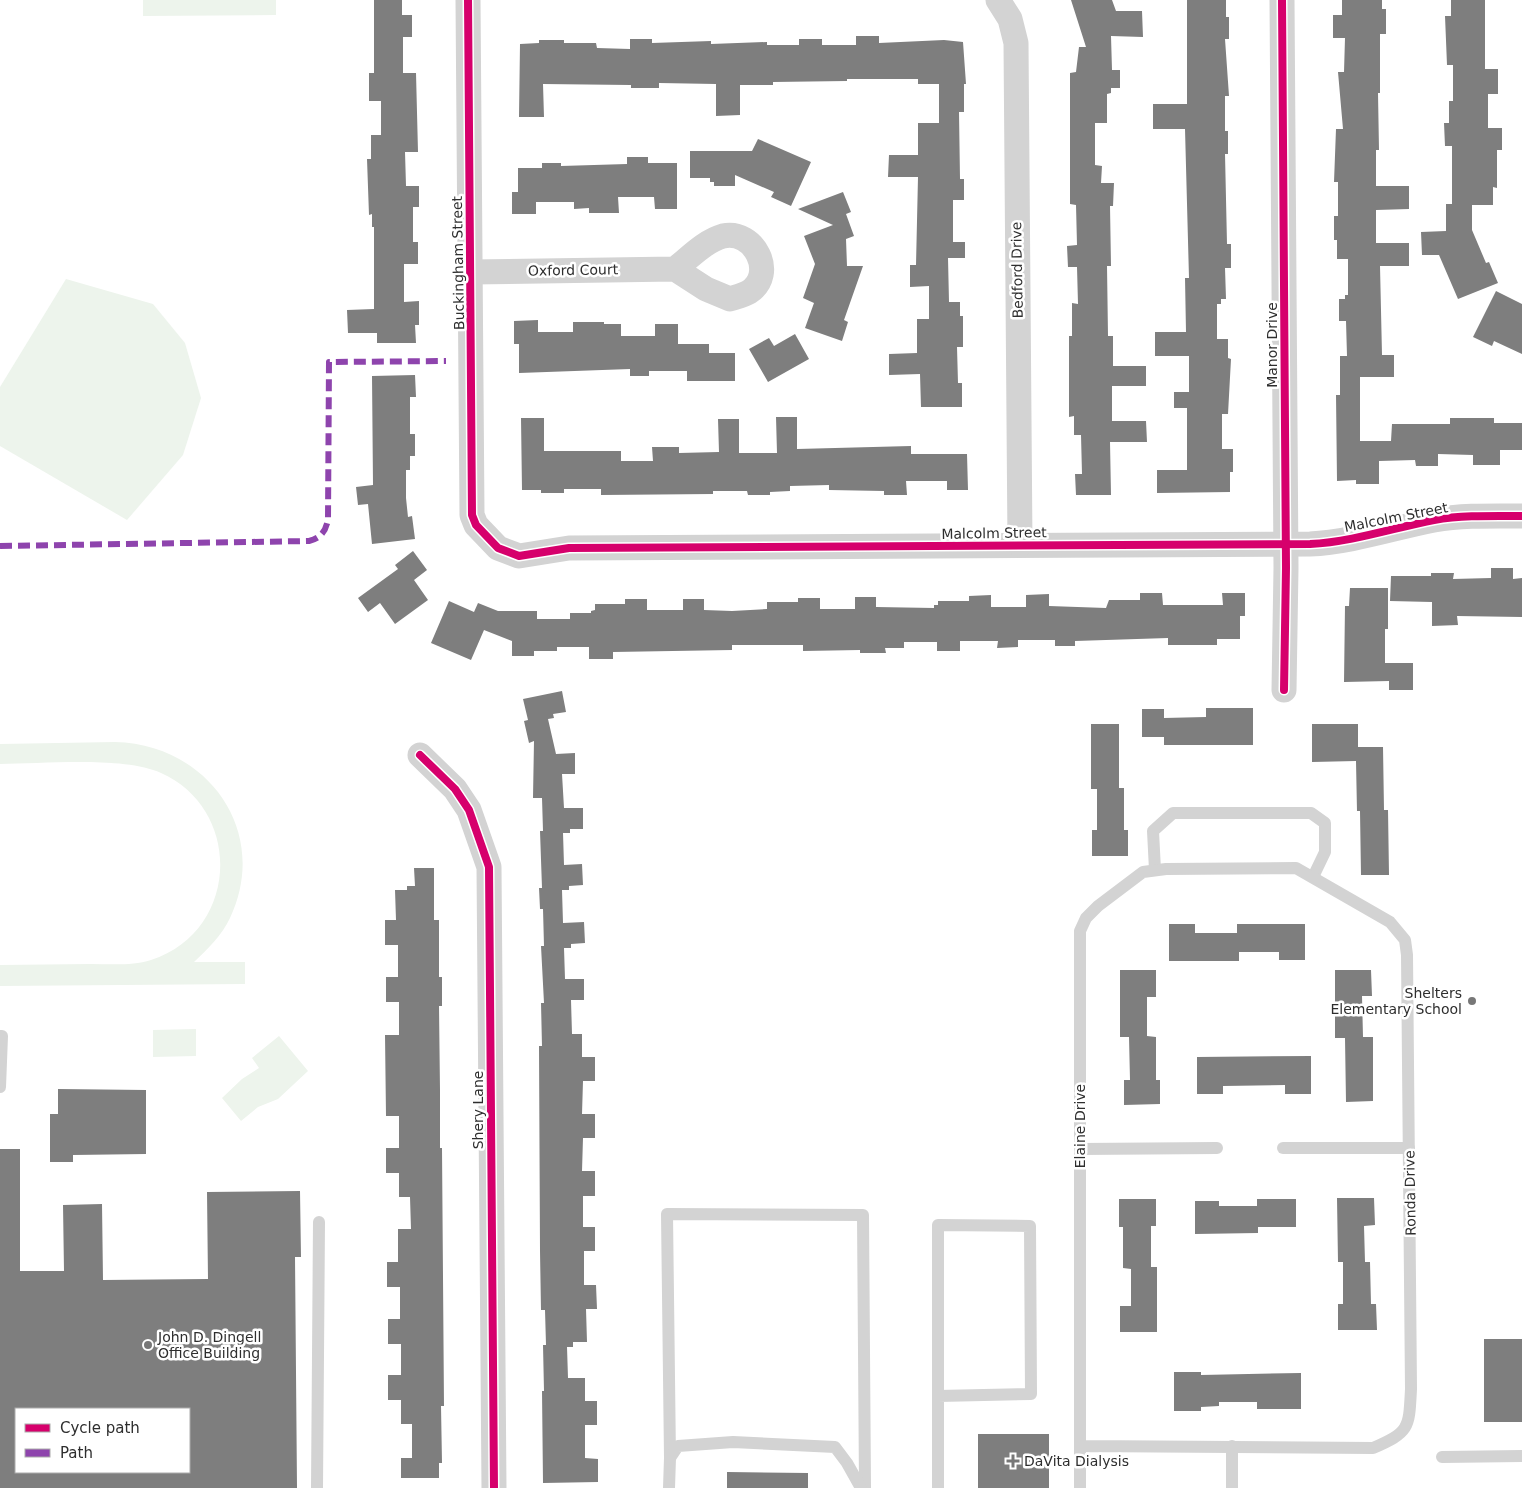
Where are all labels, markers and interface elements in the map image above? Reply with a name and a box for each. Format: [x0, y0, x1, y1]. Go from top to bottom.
street label: Buckingham Street [449, 195, 467, 330]
street label: Bedford Drive [1008, 221, 1026, 319]
street label: Oxford Court [528, 261, 619, 279]
street label: Manor Drive [1264, 302, 1280, 388]
street label: Malcolm Street [1343, 499, 1450, 535]
street label: Malcolm Street [941, 524, 1047, 542]
place label: Shelters Elementary School [1330, 985, 1462, 1017]
marker: Shelters Elementary School [1466, 995, 1478, 1007]
street label: Shery Lane [470, 1071, 486, 1149]
street label: Elaine Drive [1072, 1084, 1088, 1168]
street label: Ronda Drive [1401, 1150, 1419, 1236]
place label: John D. Dingell Office Building [157, 1329, 261, 1361]
marker: John D. Dingell Office Building [142, 1339, 154, 1351]
legend [15, 1408, 190, 1473]
text: Cycle path [60, 1419, 140, 1437]
text: Path [60, 1444, 93, 1462]
place label: DaVita Dialysis [1024, 1453, 1129, 1469]
marker: DaVita Dialysis [1006, 1454, 1020, 1468]

